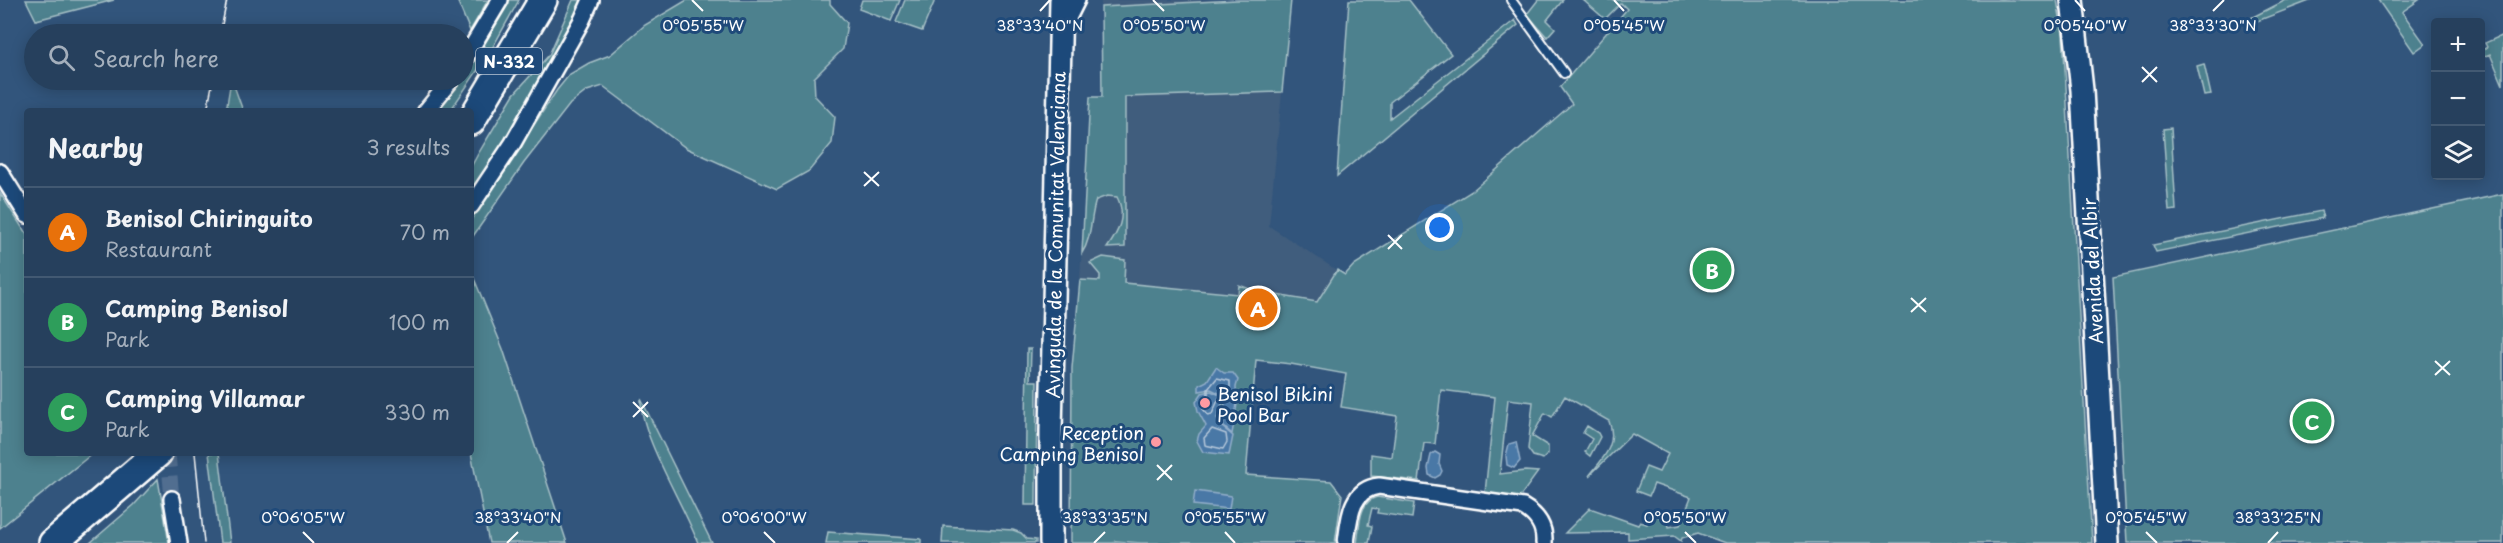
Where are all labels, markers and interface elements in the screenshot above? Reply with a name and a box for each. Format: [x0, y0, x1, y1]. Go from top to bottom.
text: 0°05'55"W [662, 13, 744, 36]
text: 38°33'40"N [996, 13, 1084, 36]
text: 0°05'50"W [1123, 13, 1206, 36]
text: 0°05'45"W [1583, 13, 1665, 36]
text: 0°05'40"W [2043, 13, 2127, 36]
text: 38°33'30"N [2169, 13, 2257, 36]
map controls [2431, 18, 2485, 180]
button: + [2431, 18, 2485, 72]
search box [24, 24, 474, 90]
icon: search [45, 41, 78, 74]
text: Search here [93, 41, 219, 74]
road number: N-332 [476, 48, 542, 74]
street label: Avinguda de la Comunitat Valenciana [1039, 71, 1071, 399]
button: − [2431, 72, 2485, 126]
button: layers [2431, 126, 2485, 180]
text: Nearby [48, 128, 143, 167]
text: 3 results [367, 132, 450, 162]
street label: Avenida del Albir [2075, 196, 2109, 345]
text: Benisol Chiringuito [105, 201, 313, 234]
your location [1425, 213, 1454, 242]
text: A [60, 217, 75, 247]
text: 70 m [400, 217, 450, 247]
text: Restaurant [105, 234, 212, 264]
pin: B [1692, 248, 1732, 292]
pin: A [1238, 286, 1278, 330]
text: Camping Benisol [105, 291, 288, 324]
text: B [61, 307, 74, 337]
text: 100 m [389, 307, 450, 337]
text: Park [105, 324, 150, 354]
place label: Benisol Bikini Pool Bar [1217, 380, 1333, 428]
text: Camping Villamar [105, 381, 305, 414]
marker: Benisol Bikini Pool Bar [1198, 396, 1212, 410]
text: C [60, 397, 75, 427]
text: 330 m [384, 397, 450, 427]
pin: C [2292, 398, 2332, 444]
text: Park [105, 414, 150, 444]
place label: Reception Camping Benisol [999, 419, 1144, 467]
marker: Reception Camping Benisol [1149, 435, 1163, 449]
text: 0°06'05"W [261, 505, 345, 528]
text: 38°33'40"N [474, 505, 562, 528]
text: 0°06'00"W [721, 505, 807, 528]
text: 38°33'35"N [1062, 505, 1148, 528]
text: 0°05'55"W [1184, 505, 1266, 528]
text: 0°05'50"W [1644, 505, 1727, 528]
text: 0°05'45"W [2105, 505, 2187, 528]
text: 38°33'25"N [2235, 505, 2321, 528]

